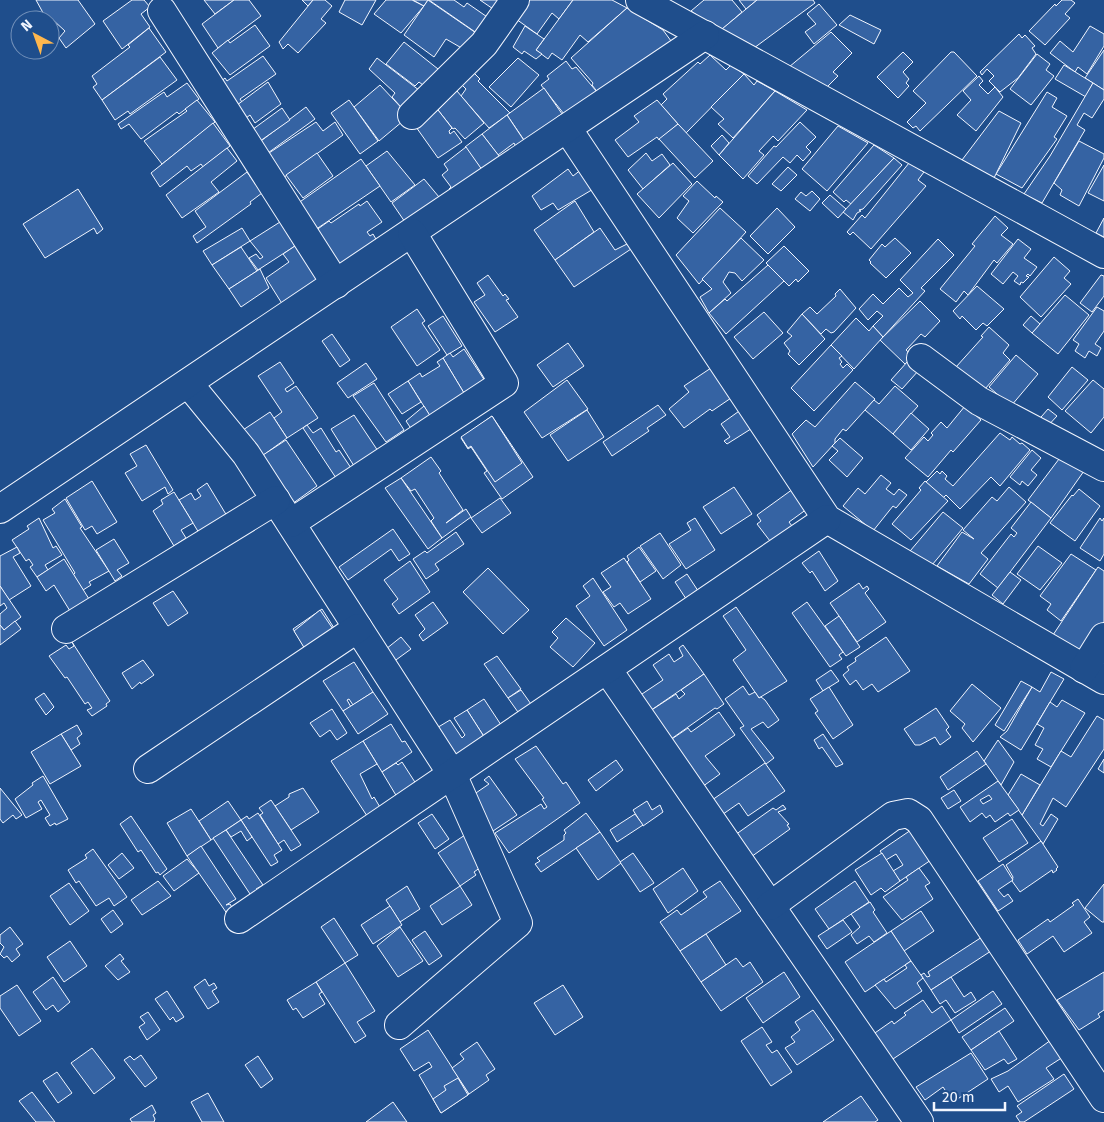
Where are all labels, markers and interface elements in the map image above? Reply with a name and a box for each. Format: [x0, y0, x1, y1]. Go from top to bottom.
north arrow [10, 10, 60, 60]
text: N [18, 16, 36, 35]
scale bar [934, 1080, 1005, 1112]
text: 20 m [942, 1088, 975, 1106]

